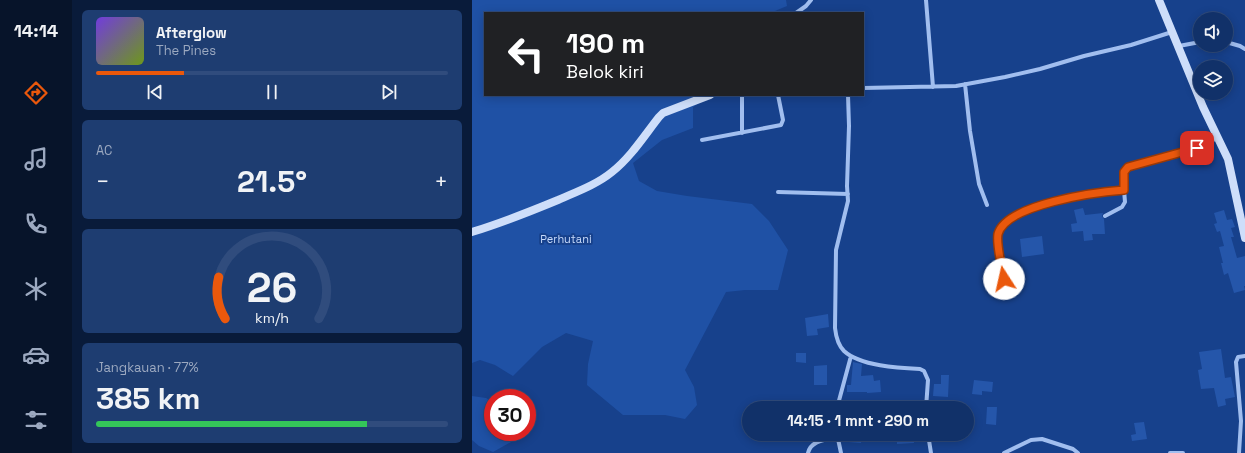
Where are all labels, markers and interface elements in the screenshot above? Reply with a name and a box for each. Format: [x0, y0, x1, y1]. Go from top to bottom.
map controls [1193, 12, 1233, 100]
button: sound [1193, 12, 1233, 52]
text: 14:14 [14, 19, 58, 42]
text: Afterglow [156, 23, 227, 42]
text: 190 m [566, 25, 645, 61]
icon: left [500, 28, 552, 80]
text: The Pines [156, 42, 216, 59]
text: Belok kiri [566, 60, 644, 83]
button: layers [1193, 60, 1233, 100]
icon: directions [22, 79, 50, 107]
icon: previous [144, 81, 166, 103]
icon: pause [261, 81, 283, 103]
icon: next [378, 81, 400, 103]
pin [1180, 131, 1214, 165]
icon: arrive [1186, 137, 1208, 159]
text: AC [96, 142, 112, 159]
icon: music [22, 145, 50, 173]
text: 21.5° [237, 162, 307, 201]
text: − [96, 167, 110, 195]
text: + [434, 167, 448, 195]
icon: phone [22, 210, 50, 238]
park label: Perhutani [540, 232, 592, 246]
position arrow [983, 258, 1025, 300]
text: 26 [247, 261, 297, 314]
icon: climate [22, 275, 50, 303]
text: km/h [255, 309, 289, 327]
icon: car [22, 341, 50, 369]
text: Jangkauan · 77% [96, 359, 199, 376]
text: 385 km [96, 379, 200, 418]
speed limit sign: 30 [484, 389, 536, 441]
icon: filters [22, 406, 50, 434]
text: 14:15 · 1 mnt · 290 m [787, 411, 929, 430]

